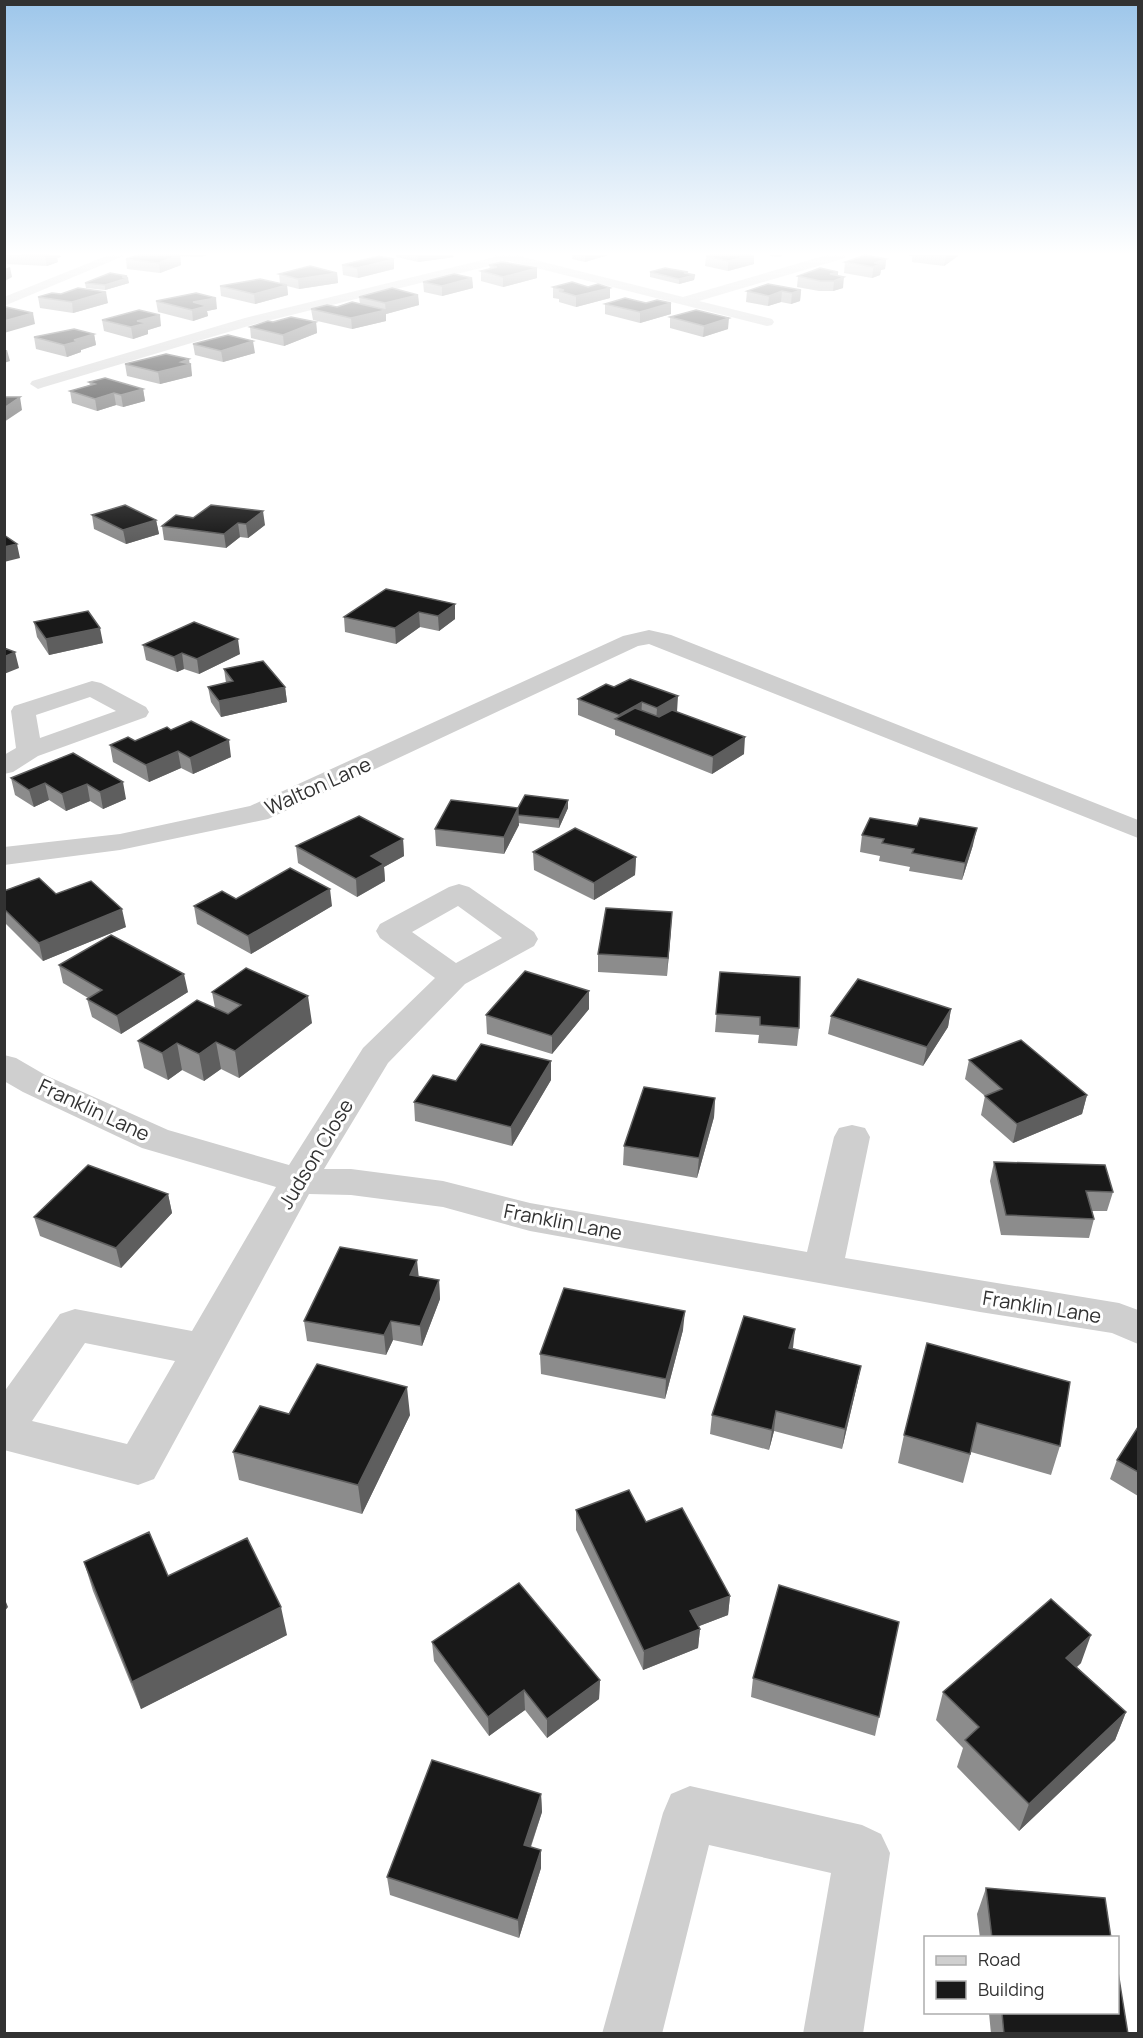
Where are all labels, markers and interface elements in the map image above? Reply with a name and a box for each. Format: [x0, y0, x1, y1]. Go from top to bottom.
street label: Walton Lane [260, 750, 375, 821]
street label: Franklin Lane [34, 1072, 154, 1147]
street label: Judson Close [272, 1094, 359, 1214]
street label: Franklin Lane [502, 1197, 624, 1246]
street label: Franklin Lane [981, 1284, 1103, 1329]
legend [924, 1936, 1119, 2014]
text: Road [978, 1947, 1021, 1971]
text: Building [978, 1977, 1044, 2001]

